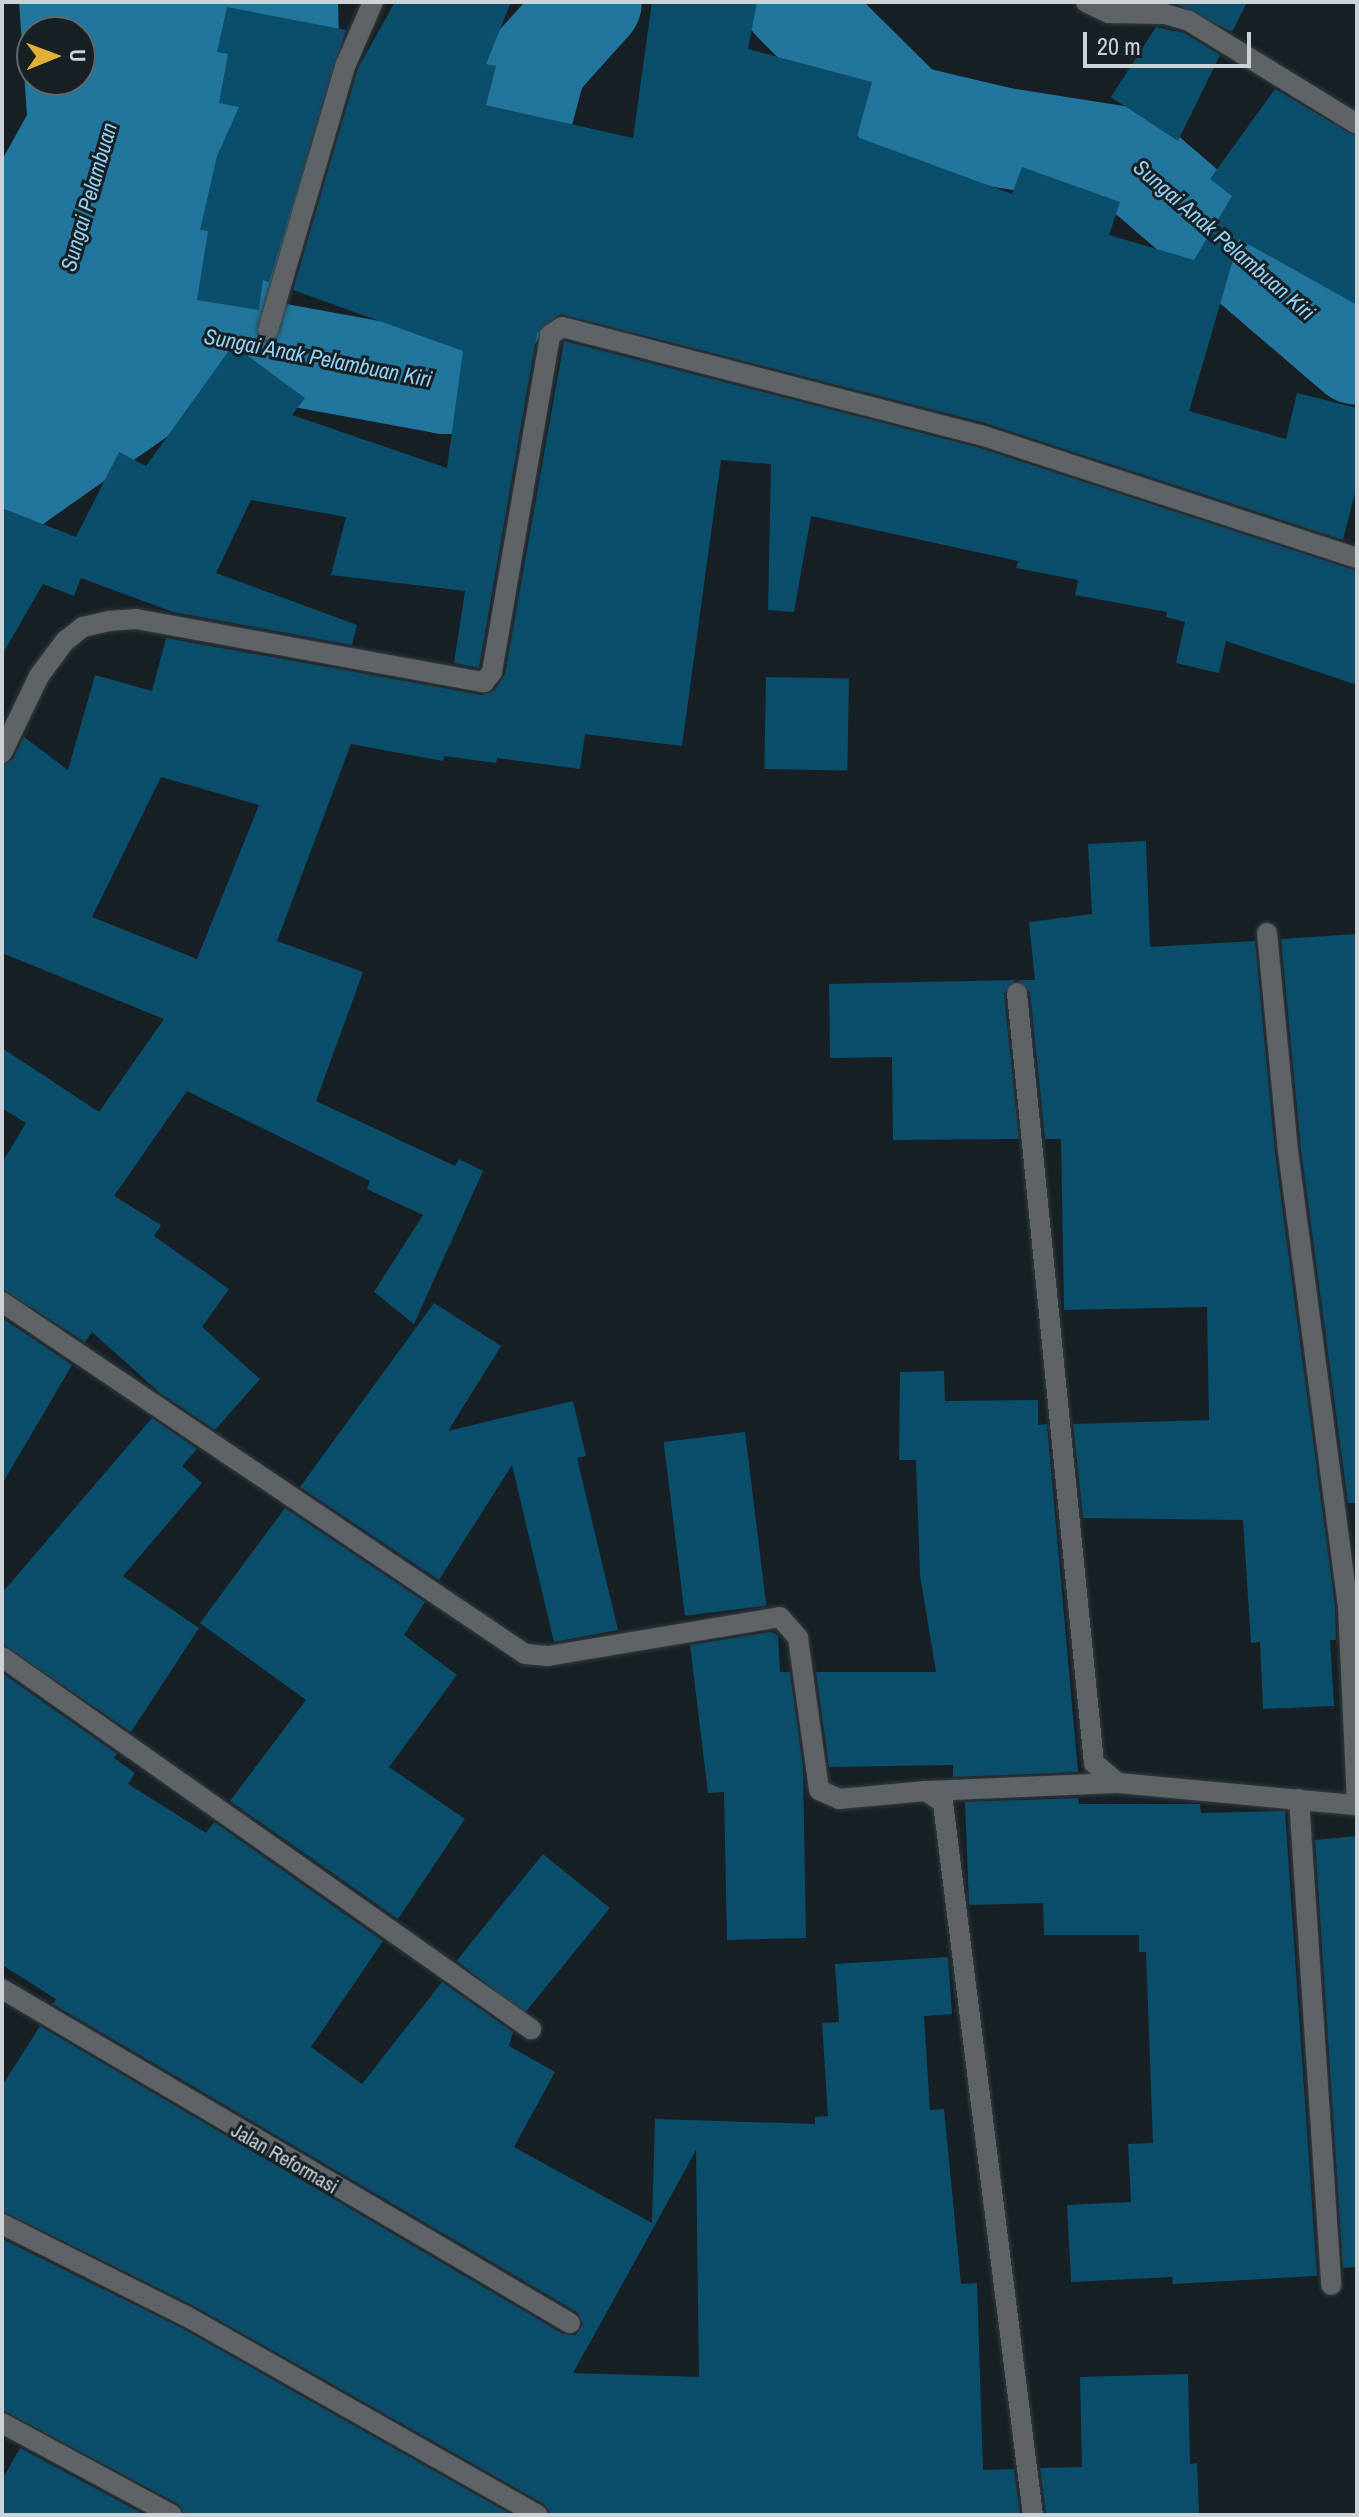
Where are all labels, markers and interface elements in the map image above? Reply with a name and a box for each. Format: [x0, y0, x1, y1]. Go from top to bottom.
north arrow [16, 16, 96, 96]
scale bar [1087, 16, 1255, 66]
text: 20 m [1097, 30, 1141, 62]
text: U [63, 49, 93, 62]
water label: Sungai Pelambuan [55, 120, 123, 274]
water label: Sungai Anak Pelambuan Kiri [1128, 154, 1320, 326]
water label: Sungai Anak Pelambuan Kiri [201, 323, 435, 393]
street label: Jalan Reformasi [227, 2118, 343, 2198]

